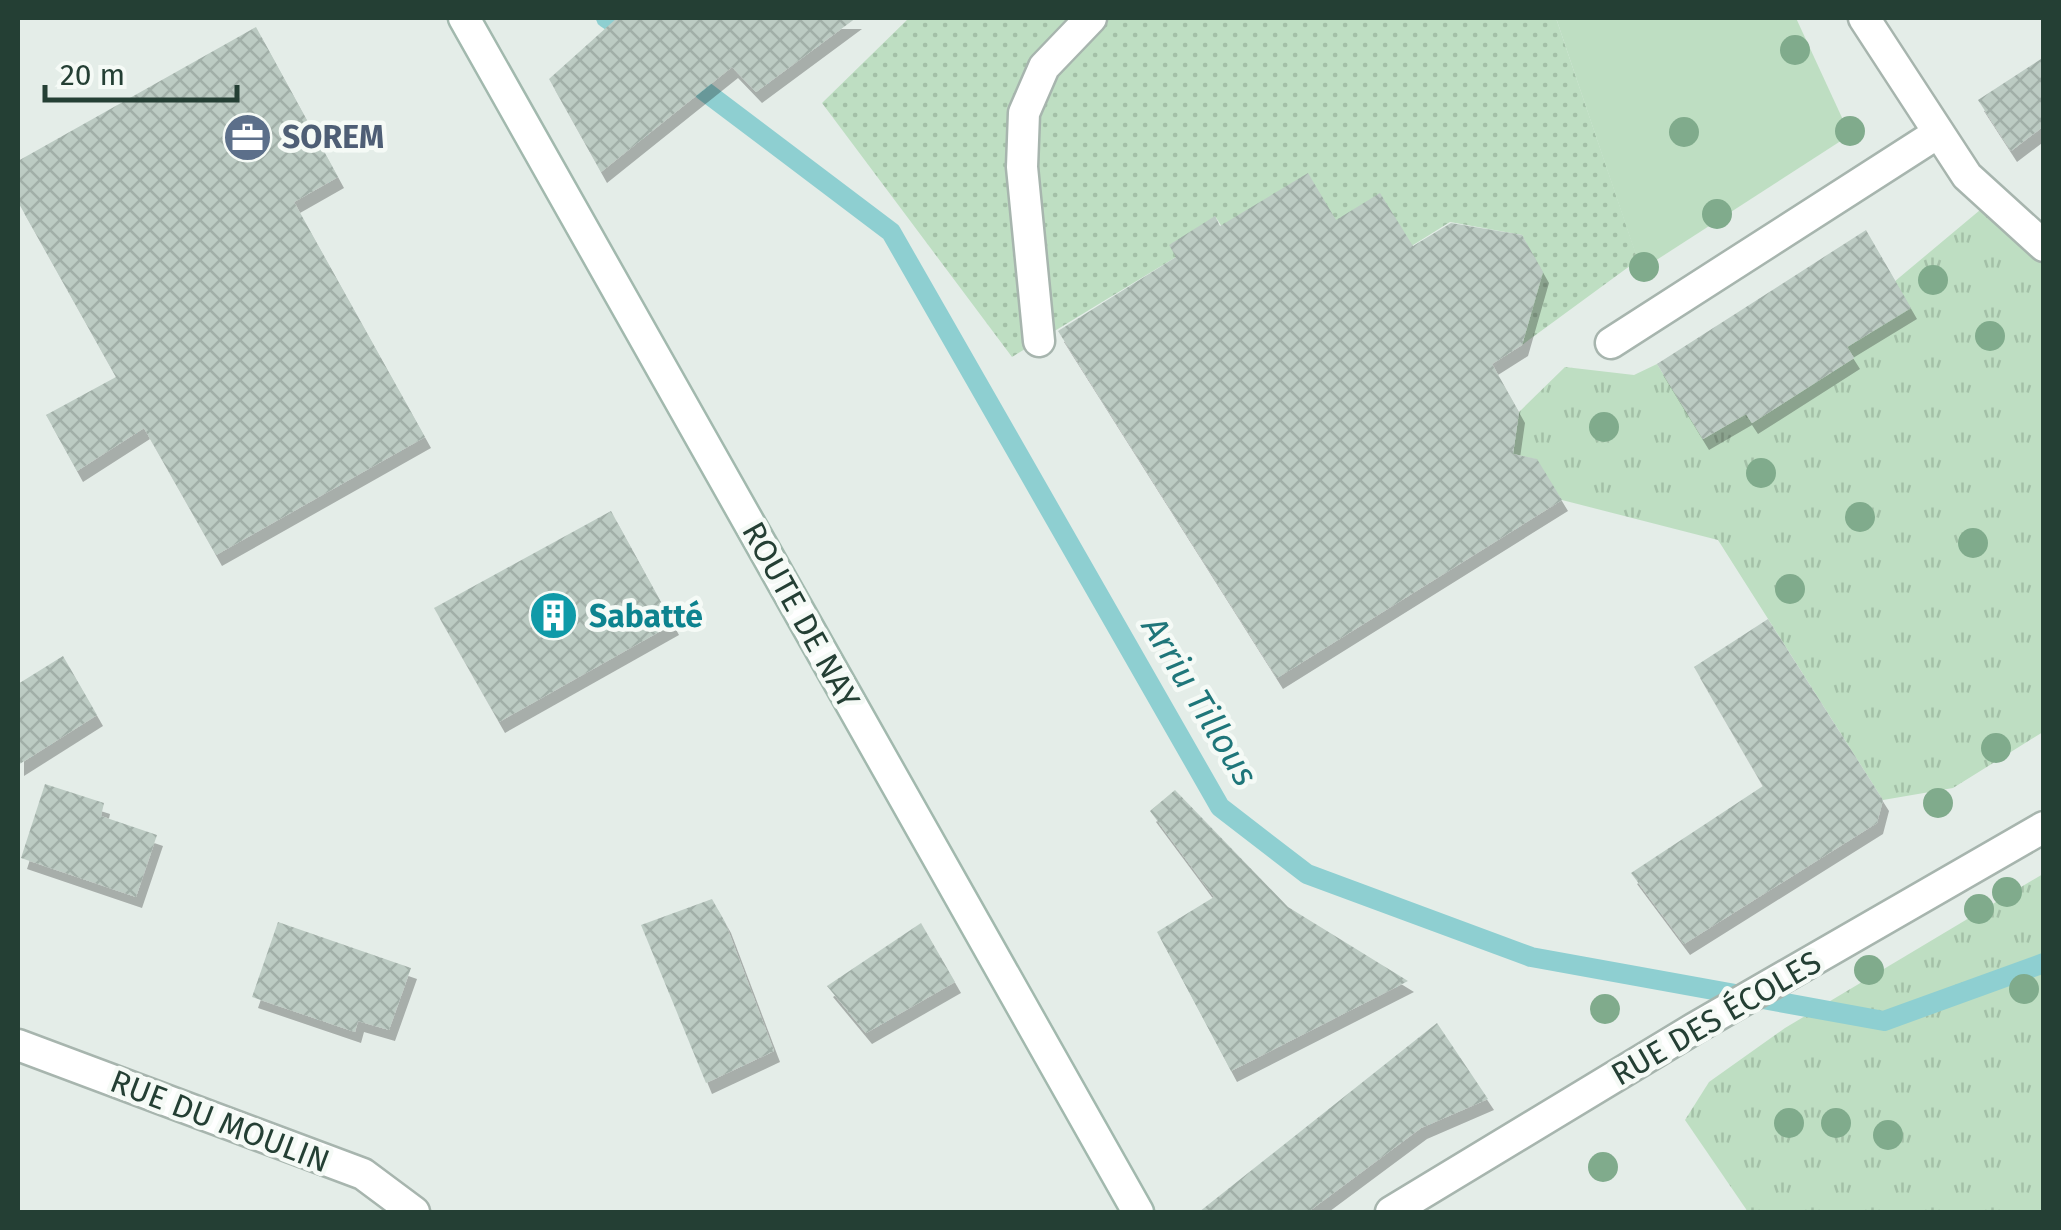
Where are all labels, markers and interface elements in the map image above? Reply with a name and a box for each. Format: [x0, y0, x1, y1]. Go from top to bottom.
scale bar [45, 40, 238, 102]
text: 20 m [60, 57, 125, 93]
office icon: SOREM [221, 111, 273, 163]
place label: SOREM [282, 118, 384, 156]
street label: ROUTE DE NAY [734, 515, 868, 715]
building icon: Sabatté [528, 590, 580, 642]
place label: Sabatté [589, 597, 703, 635]
water label: Arriu Tillous [1132, 607, 1267, 793]
street label: RUE DES ÉCOLES [1604, 943, 1828, 1093]
street label: RUE DU MOULIN [105, 1062, 335, 1180]

